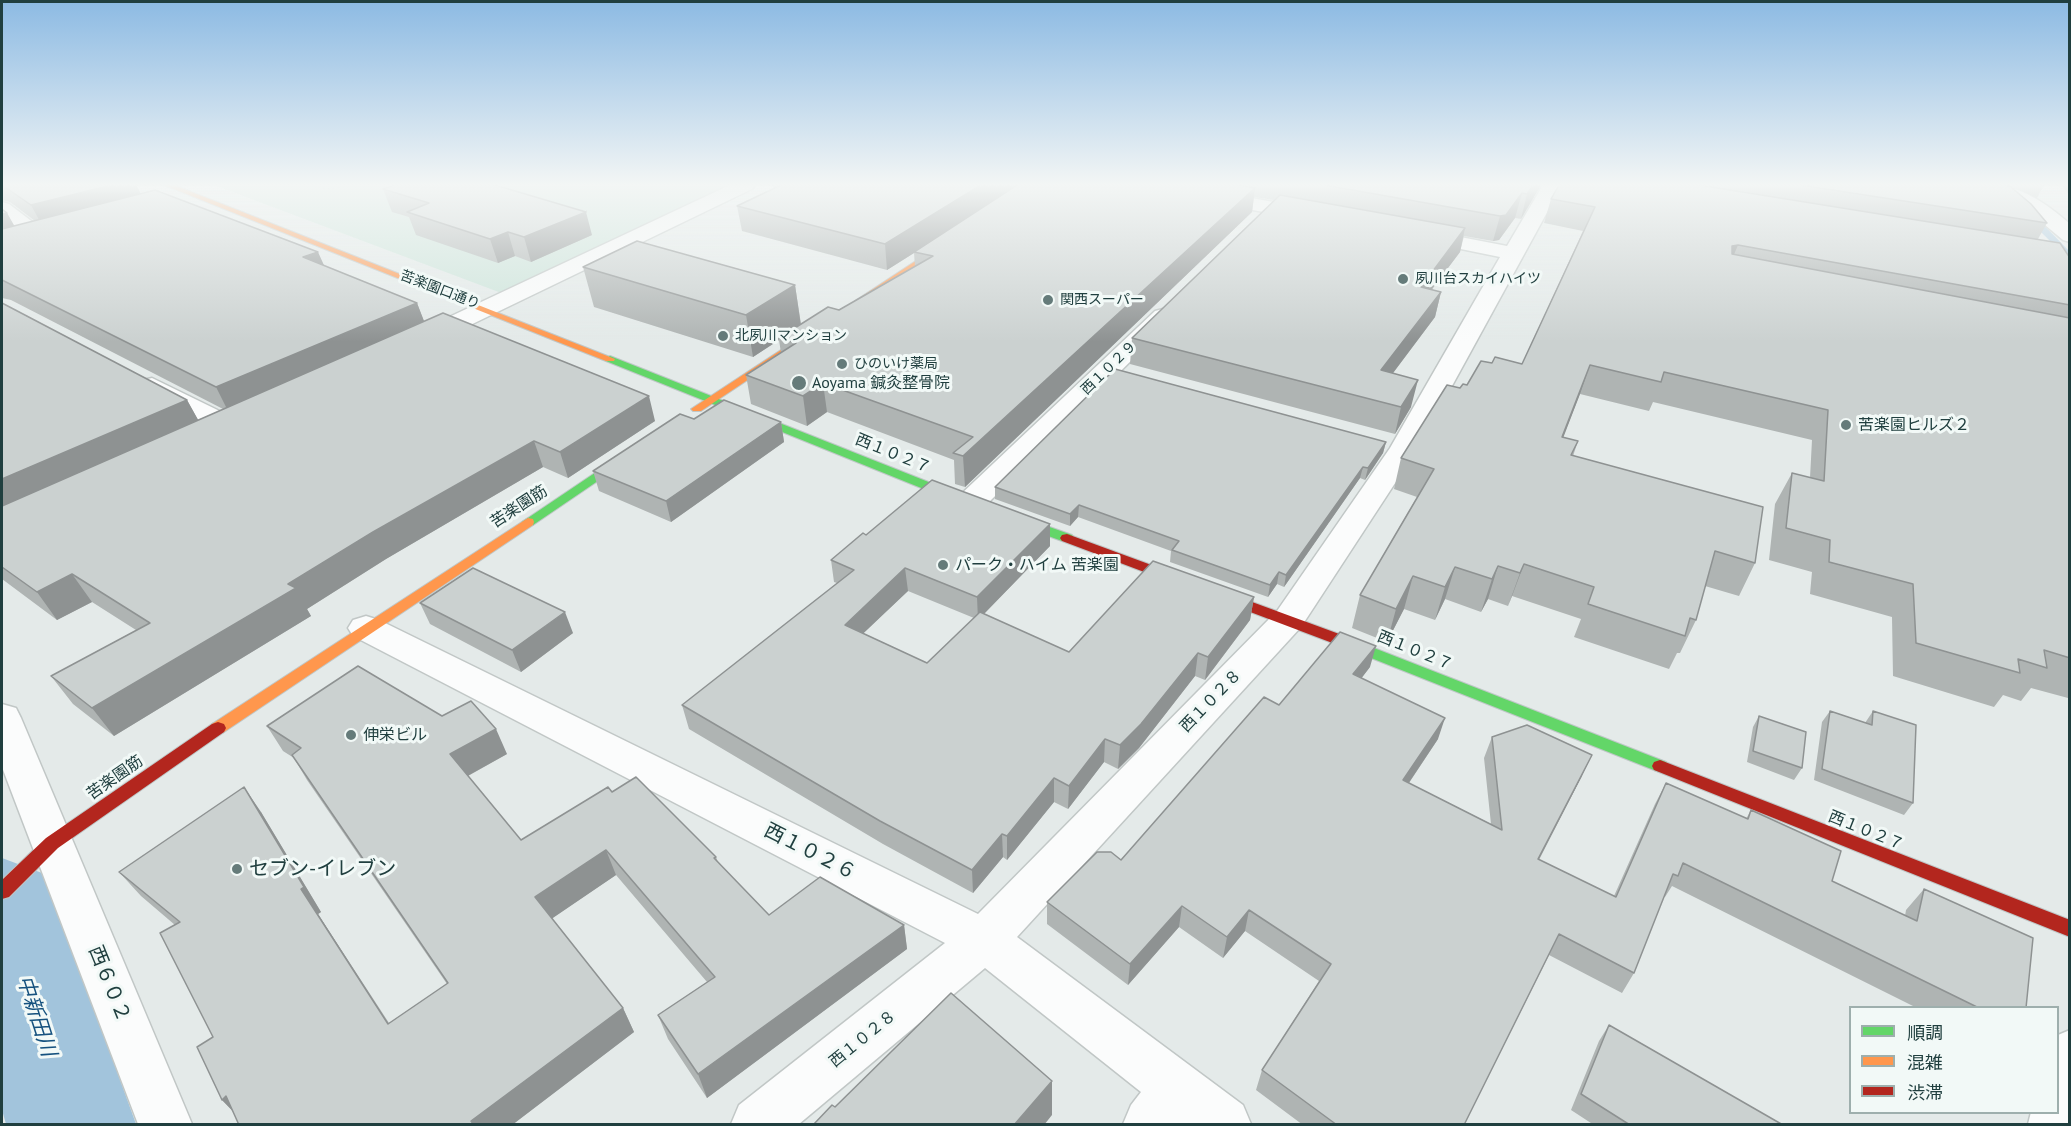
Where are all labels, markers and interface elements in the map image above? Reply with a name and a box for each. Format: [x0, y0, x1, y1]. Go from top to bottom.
street label: 苦楽園口通り [398, 267, 482, 313]
place label: 夙川台スカイハイツ [1415, 271, 1541, 287]
marker: 夙川台スカイハイツ [1396, 272, 1410, 286]
place label: 関西スーパー [1060, 292, 1144, 308]
marker: 関西スーパー [1041, 293, 1055, 307]
place label: 北夙川マンション [735, 328, 847, 344]
marker: 北夙川マンション [716, 329, 730, 343]
street label: 西１０２９ [1078, 338, 1140, 398]
place label: ひのいけ薬局 [854, 356, 938, 372]
marker: ひのいけ薬局 [835, 357, 849, 371]
place label: Aoyama 鍼灸整骨院 [812, 373, 950, 393]
marker: Aoyama 鍼灸整骨院 [790, 374, 808, 392]
place label: 苦楽園ヒルズ２ [1858, 415, 1970, 435]
marker: 苦楽園ヒルズ２ [1839, 418, 1853, 432]
street label: 西１０２７ [852, 430, 934, 478]
street label: 苦楽園筋 [487, 482, 551, 532]
place label: パーク・ハイム 苦楽園 [955, 555, 1119, 575]
marker: パーク・ハイム 苦楽園 [936, 558, 950, 572]
street label: 西１０２７ [1374, 627, 1456, 675]
street label: 西１０２８ [1176, 666, 1246, 736]
place label: 伸栄ビル [363, 725, 427, 745]
marker: 伸栄ビル [344, 728, 358, 742]
street label: 苦楽園筋 [83, 752, 147, 804]
street label: 西１０２７ [1825, 807, 1907, 855]
street label: 西１０２６ [760, 819, 860, 885]
place label: セブン-イレブン [249, 857, 396, 881]
marker: セブン-イレブン [230, 862, 244, 876]
street label: 西６０２ [83, 942, 135, 1026]
water label: 中新田川 [11, 972, 61, 1060]
street label: 西１０２８ [826, 1006, 900, 1072]
legend [1849, 1006, 2059, 1114]
text: 順調 [1907, 1021, 1943, 1044]
text: 混雑 [1907, 1051, 1943, 1074]
text: 渋滞 [1907, 1081, 1943, 1104]

